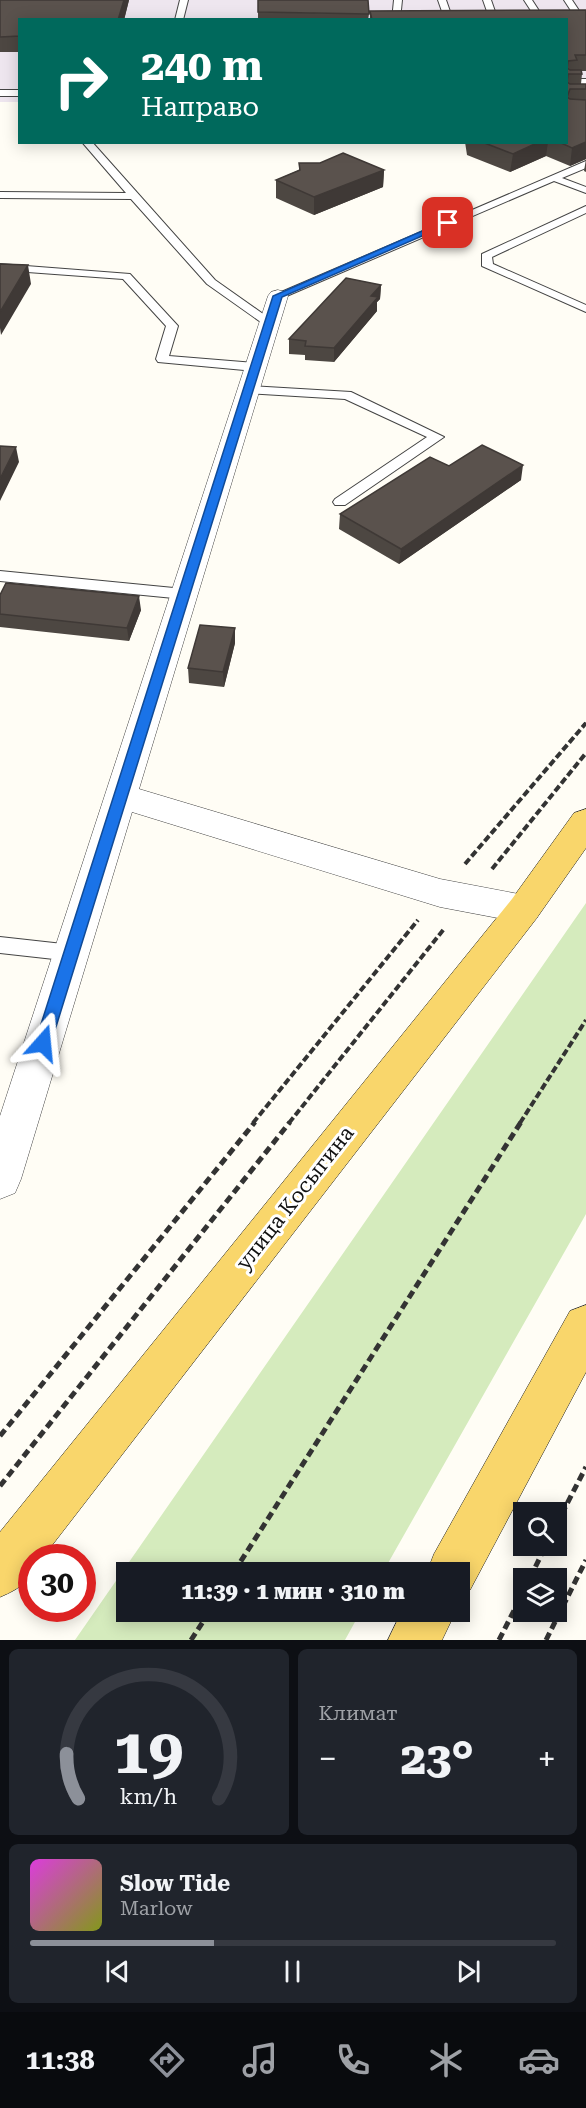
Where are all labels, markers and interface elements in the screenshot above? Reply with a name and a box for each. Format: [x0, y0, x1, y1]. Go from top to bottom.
text: 240 m [141, 41, 263, 90]
icon: right [42, 42, 120, 120]
text: Направо [141, 91, 259, 123]
pin [422, 197, 473, 248]
icon: arrive [431, 206, 464, 239]
position arrow [11, 1011, 75, 1075]
street label: улица Косыгина [231, 1121, 359, 1275]
map controls [513, 1502, 567, 1622]
button: search [513, 1502, 567, 1556]
speed limit sign: 30 [18, 1544, 96, 1622]
button: layers [513, 1568, 567, 1622]
text: 11:39 · 1 мин · 310 m [181, 1579, 405, 1604]
text: Климат [319, 1701, 398, 1725]
text: 19 [114, 1715, 184, 1788]
text: 23° [401, 1732, 474, 1785]
text: − [319, 1739, 337, 1778]
text: + [538, 1739, 556, 1778]
text: km/h [120, 1784, 178, 1809]
text: Slow Tide [120, 1871, 230, 1896]
text: Marlow [120, 1896, 193, 1920]
icon: previous [101, 1955, 134, 1988]
icon: pause [276, 1955, 309, 1988]
icon: next [452, 1955, 485, 1988]
icon: directions [146, 2039, 188, 2081]
icon: music [239, 2039, 281, 2081]
icon: phone [332, 2039, 374, 2081]
icon: climate [425, 2039, 467, 2081]
icon: car [518, 2039, 560, 2081]
text: 11:38 [26, 2044, 95, 2076]

